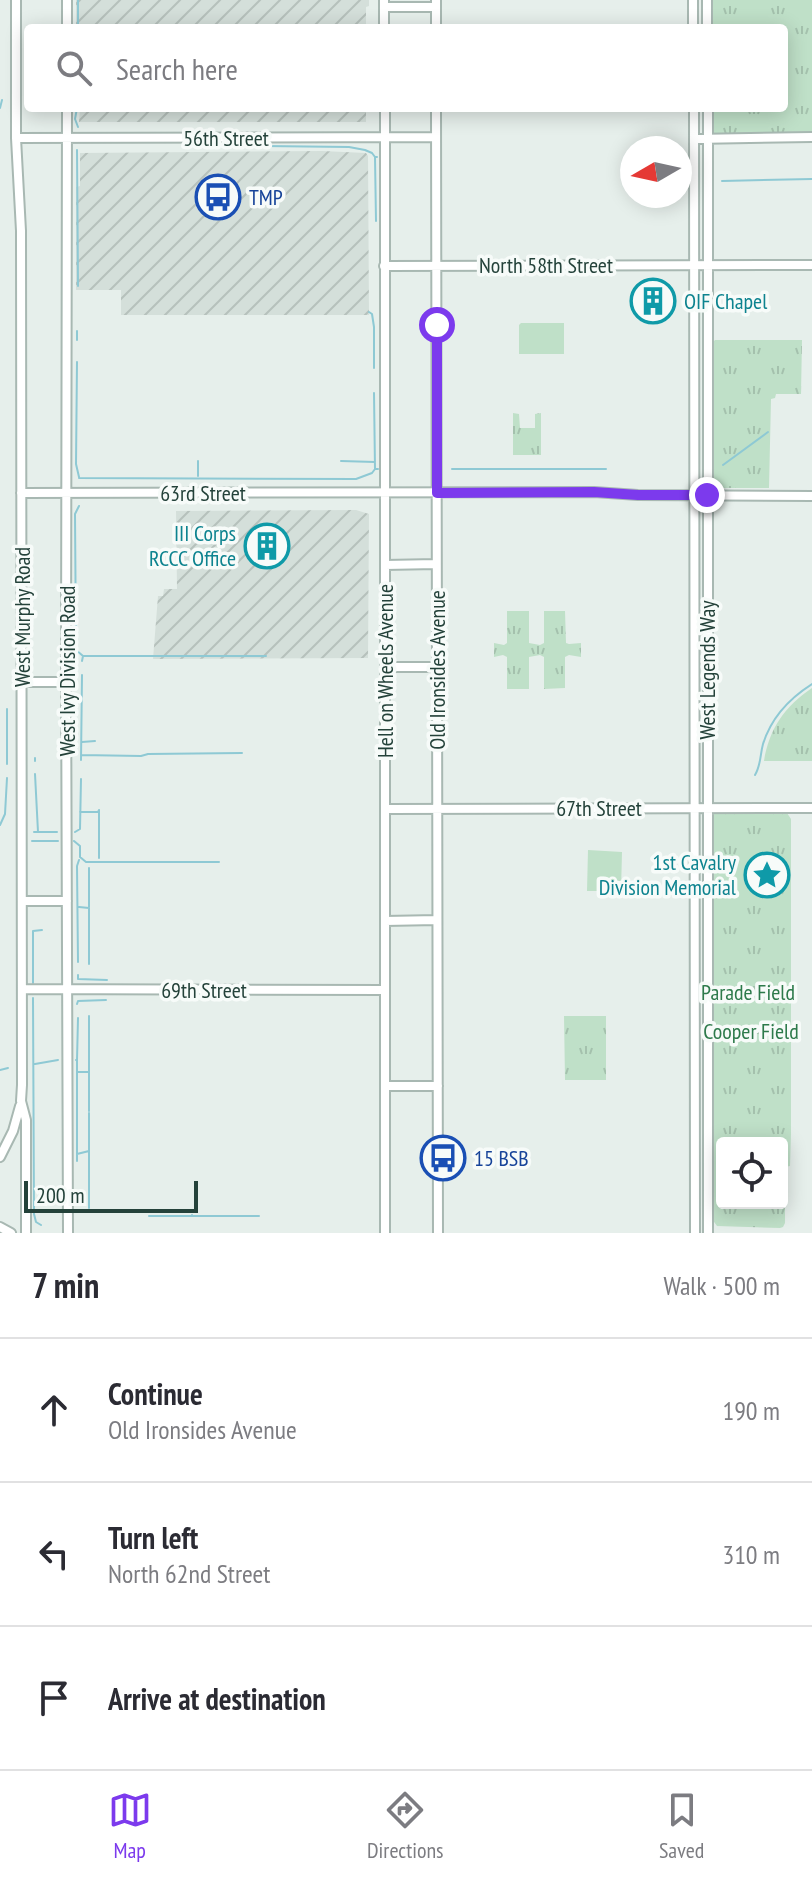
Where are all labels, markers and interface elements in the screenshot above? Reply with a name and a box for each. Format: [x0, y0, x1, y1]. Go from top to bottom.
search box [24, 24, 788, 112]
icon: search [52, 46, 96, 90]
text: Search here [116, 49, 238, 88]
street label: 56th Street [183, 124, 269, 152]
north arrow [620, 136, 692, 208]
bus stop icon: TMP [194, 173, 242, 221]
place label: TMP [249, 183, 283, 211]
street label: North 58th Street [479, 251, 613, 279]
building icon: OIF Chapel [629, 277, 677, 325]
place label: OIF Chapel [684, 287, 768, 315]
route start [419, 307, 455, 343]
route end [689, 477, 725, 513]
street label: 63rd Street [160, 479, 246, 507]
place label: III Corps RCCC Office [149, 519, 236, 572]
building icon: III Corps RCCC Office [243, 522, 291, 570]
street label: West Murphy Road [8, 547, 36, 687]
street label: Hell on Wheels Avenue [371, 584, 399, 758]
street label: West Ivy Division Road [53, 586, 81, 756]
street label: Old Ironsides Avenue [423, 590, 451, 750]
street label: West Legends Way [693, 600, 721, 739]
street label: 67th Street [556, 794, 642, 822]
place label: 1st Cavalry Division Memorial [599, 848, 737, 901]
place icon: 1st Cavalry Division Memorial [743, 851, 791, 899]
street label: 69th Street [161, 976, 247, 1004]
park label: Parade Field [701, 978, 795, 1006]
park label: Cooper Field [703, 1017, 799, 1045]
bus stop icon: 15 BSB [419, 1134, 467, 1182]
map controls [716, 1137, 788, 1209]
button: locate [716, 1137, 788, 1209]
place label: 15 BSB [474, 1144, 529, 1172]
scale bar [24, 1177, 198, 1213]
text: 200 m [36, 1181, 85, 1209]
text: 7 min [32, 1263, 99, 1307]
text: Walk · 500 m [663, 1269, 780, 1302]
text: Continue [108, 1374, 203, 1413]
icon: ahead [32, 1388, 76, 1432]
text: 190 m [722, 1394, 780, 1427]
text: Old Ironsides Avenue [108, 1413, 297, 1446]
text: Turn left [108, 1518, 198, 1557]
icon: left [32, 1532, 76, 1576]
text: 310 m [722, 1538, 780, 1571]
text: North 62nd Street [108, 1557, 270, 1590]
icon: arrive [32, 1676, 76, 1720]
text: Arrive at destination [108, 1679, 326, 1718]
tab: Map [108, 1788, 152, 1864]
tab: Directions [367, 1788, 444, 1864]
tab: Saved [659, 1788, 704, 1864]

